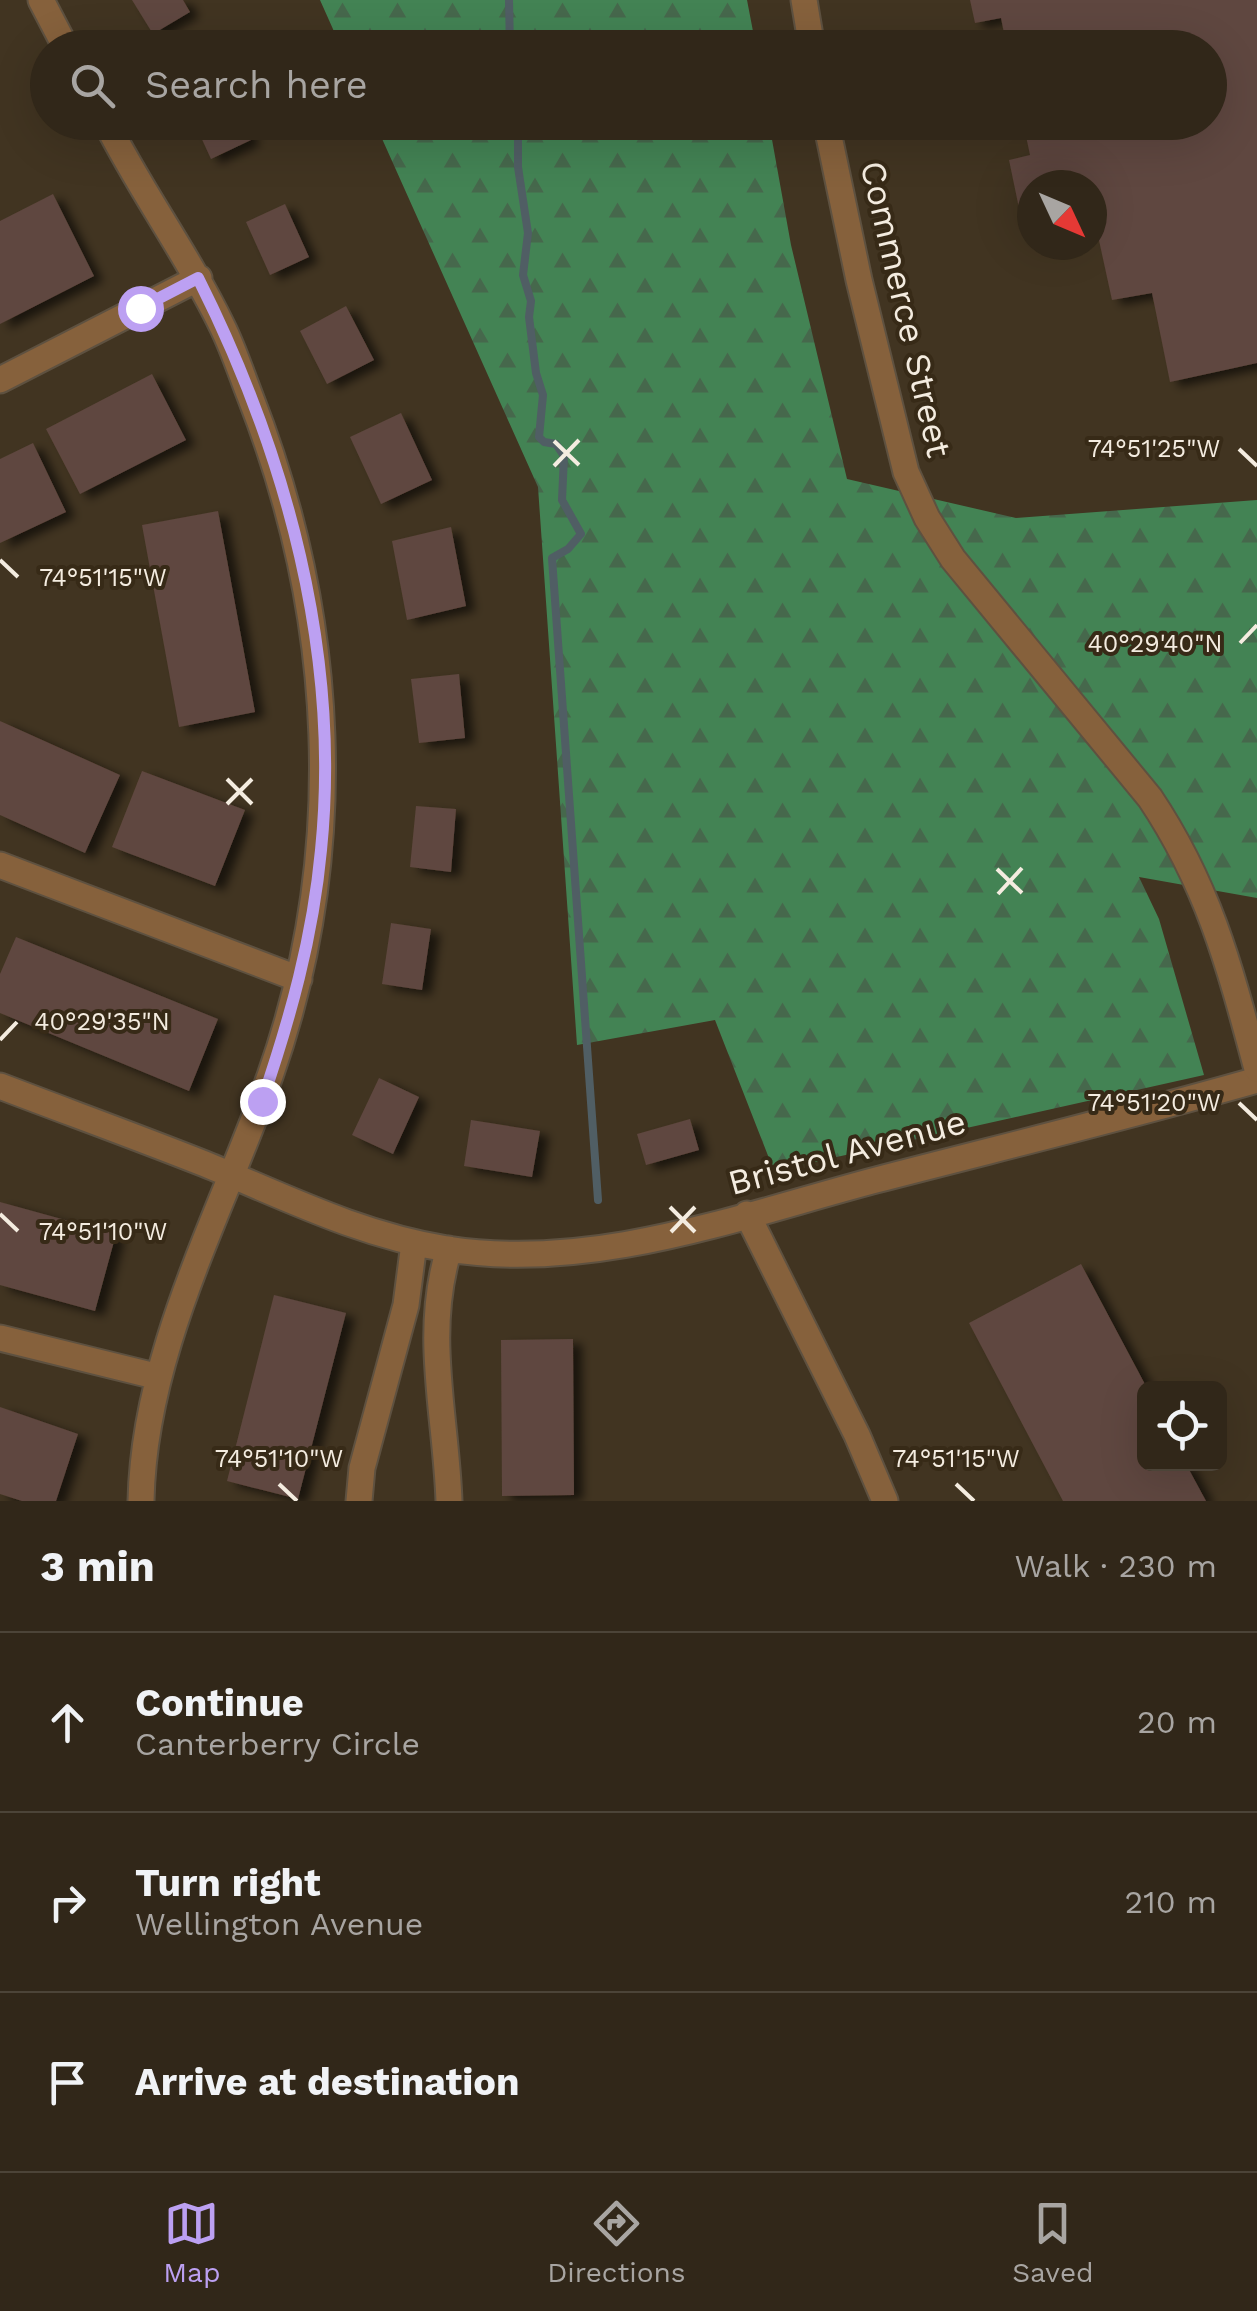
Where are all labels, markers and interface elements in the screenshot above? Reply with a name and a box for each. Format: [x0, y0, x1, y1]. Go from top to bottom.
search box [30, 30, 1227, 140]
icon: search [65, 58, 120, 113]
text: Search here [145, 63, 368, 107]
street label: Commerce Street [851, 157, 961, 462]
north arrow [1017, 170, 1107, 260]
route start [118, 286, 164, 332]
text: 74°51'25"W [1088, 434, 1220, 463]
text: 74°51'15"W [39, 563, 167, 592]
text: 40°29'40"N [1087, 629, 1223, 658]
text: 40°29'35"N [34, 1007, 170, 1036]
route end [240, 1079, 286, 1125]
text: 74°51'20"W [1087, 1088, 1221, 1117]
street label: Bristol Avenue [724, 1100, 970, 1204]
text: 74°51'10"W [39, 1217, 167, 1246]
map controls [1137, 1381, 1227, 1471]
button: locate [1137, 1381, 1227, 1471]
text: 74°51'10"W [215, 1444, 343, 1473]
text: 74°51'15"W [892, 1444, 1020, 1473]
text: 3 min [40, 1542, 155, 1591]
text: Walk · 230 m [1015, 1547, 1217, 1585]
text: Continue [135, 1681, 304, 1725]
icon: ahead [40, 1695, 95, 1750]
text: 20 m [1137, 1703, 1217, 1741]
text: Canterberry Circle [135, 1725, 420, 1763]
text: Turn right [135, 1861, 321, 1905]
icon: right [40, 1875, 95, 1930]
text: 210 m [1125, 1883, 1217, 1921]
text: Wellington Avenue [135, 1905, 423, 1943]
icon: arrive [40, 2055, 95, 2110]
text: Arrive at destination [135, 2060, 520, 2104]
tab: Map [163, 2196, 221, 2289]
tab: Directions [547, 2196, 686, 2289]
tab: Saved [1012, 2196, 1094, 2289]

